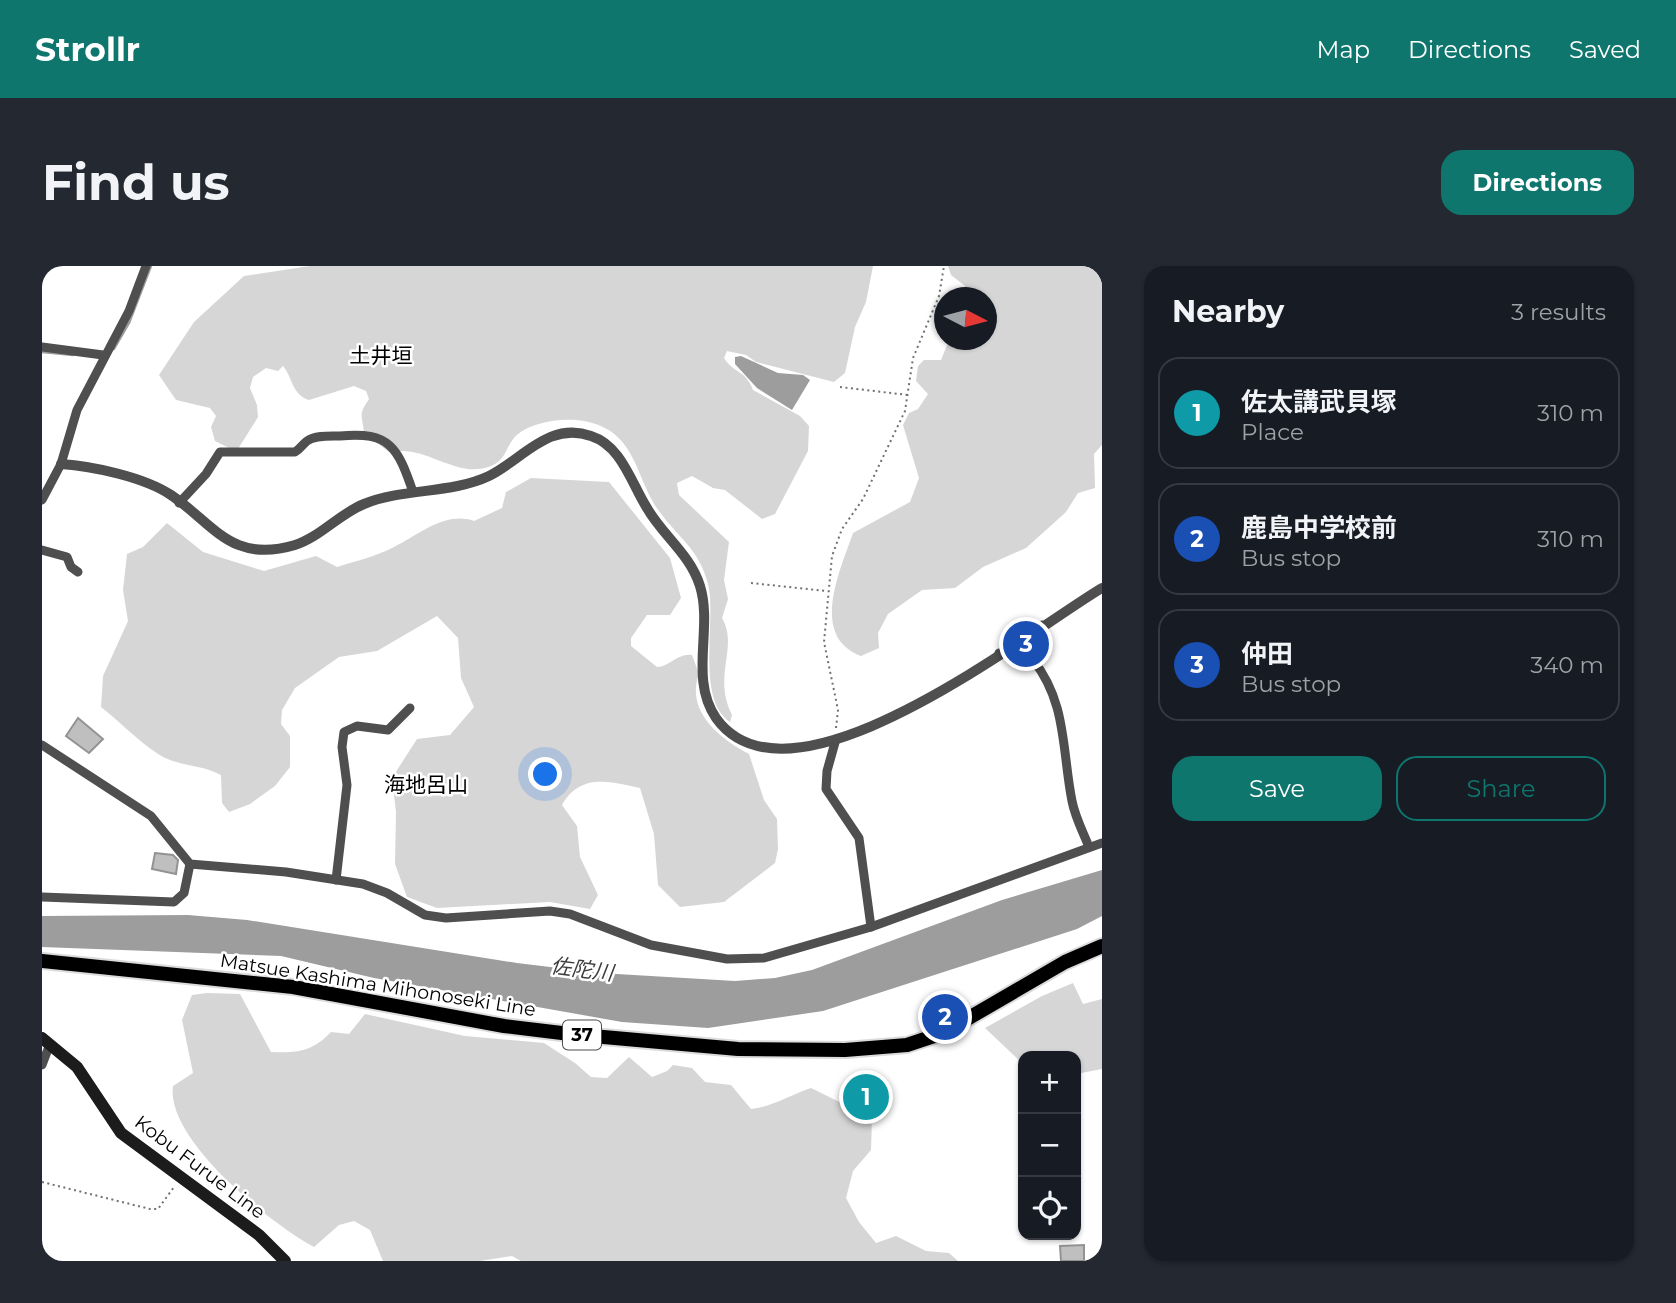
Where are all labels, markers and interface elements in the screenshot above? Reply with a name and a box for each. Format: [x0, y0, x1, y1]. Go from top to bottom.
text: Strollr [35, 29, 140, 69]
text: Map [1317, 35, 1370, 64]
text: Directions [1408, 35, 1531, 64]
text: Saved [1569, 35, 1641, 64]
button: Directions [1441, 150, 1634, 215]
text: Find us [42, 153, 230, 212]
north arrow [934, 287, 997, 350]
text: Nearby [1172, 293, 1284, 330]
text: 3 results [1511, 298, 1606, 326]
district label: 土井垣 [350, 343, 413, 368]
text: 佐太講武貝塚 [1241, 386, 1397, 418]
text: 1 [1192, 399, 1202, 427]
text: 310 m [1537, 399, 1604, 427]
text: Place [1241, 418, 1304, 446]
text: 鹿島中学校前 [1241, 512, 1397, 544]
text: 2 [1190, 525, 1204, 553]
text: 310 m [1537, 525, 1604, 553]
text: Bus stop [1241, 544, 1341, 572]
pin: 3 [1003, 618, 1049, 670]
text: 仲田 [1241, 638, 1293, 670]
text: 3 [1190, 651, 1204, 679]
text: 340 m [1530, 651, 1604, 679]
text: Bus stop [1241, 670, 1341, 698]
button: Save [1172, 756, 1382, 821]
button: Share [1396, 756, 1606, 821]
your location [528, 757, 562, 791]
district label: 海地呂山 [384, 772, 468, 797]
street label: Matsue Kashima Mihonoseki Line [219, 949, 537, 1021]
water label: 佐陀川 [549, 953, 617, 985]
pin: 2 [922, 991, 968, 1043]
road number: 37 [563, 1020, 601, 1050]
map controls [1018, 1051, 1081, 1240]
button: + [1018, 1051, 1081, 1114]
pin: 1 [843, 1071, 889, 1123]
street label: Kobu Furue Line [130, 1110, 270, 1224]
button: − [1018, 1114, 1081, 1177]
button: locate [1018, 1177, 1081, 1240]

